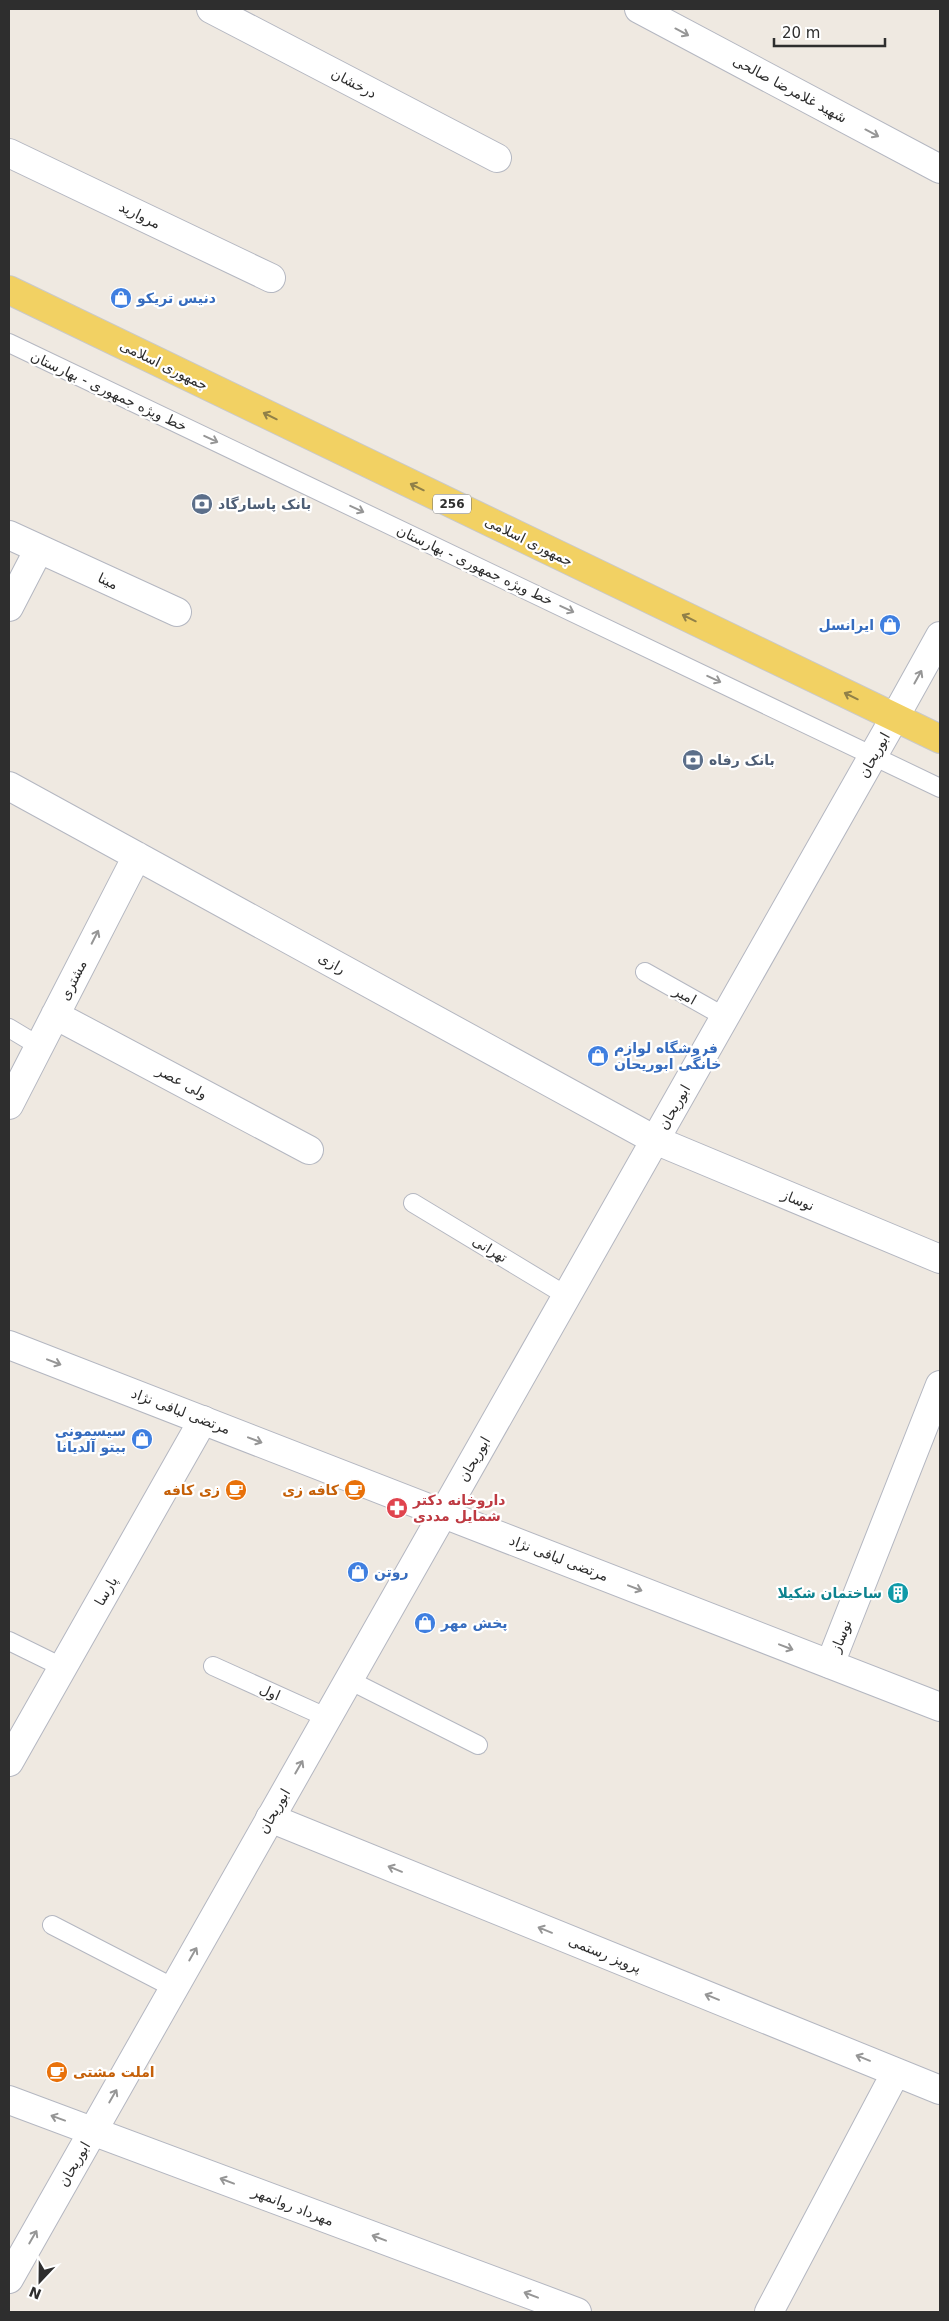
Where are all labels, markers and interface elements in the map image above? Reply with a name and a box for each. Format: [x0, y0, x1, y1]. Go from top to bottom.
scale bar [774, 15, 885, 47]
text: 20 m [782, 24, 820, 42]
one-way arrow [674, 28, 689, 37]
street label: شهید غلامرضا صالحی [730, 52, 850, 127]
street label: درخشان [328, 65, 379, 102]
one-way arrow [864, 128, 879, 138]
street label: مروارید [116, 198, 163, 233]
shop icon: دنیس تریکو [109, 286, 133, 310]
place label: دنیس تریکو [136, 290, 216, 307]
street label: جمهوری اسلامی [117, 337, 211, 394]
street label: خط ویژه جمهوری - بهارستان [28, 348, 190, 435]
one-way arrow [263, 411, 278, 420]
one-way arrow [203, 435, 218, 445]
one-way arrow [409, 481, 424, 491]
bank icon: بانک پاسارگاد [190, 492, 214, 516]
road number: 256 [433, 494, 471, 514]
place label: بانک پاسارگاد [218, 496, 311, 513]
one-way arrow [349, 505, 364, 515]
street label: جمهوری اسلامی [482, 513, 576, 570]
street label: خط ویژه جمهوری - بهارستان [394, 522, 556, 609]
street label: مینا [95, 569, 121, 593]
one-way arrow [559, 605, 574, 615]
one-way arrow [682, 613, 697, 622]
shop icon: ایرانسل [878, 613, 902, 637]
place label: ایرانسل [818, 617, 874, 634]
one-way arrow [913, 670, 923, 684]
one-way arrow [706, 675, 721, 685]
one-way arrow [844, 691, 859, 700]
street label: ابوریحان [855, 730, 894, 781]
bank icon: بانک رفاه [681, 748, 705, 772]
place label: بانک رفاه [709, 752, 775, 768]
one-way arrow [91, 930, 100, 945]
street label: رازی [315, 949, 348, 978]
street label: مشتری [56, 957, 91, 1003]
street label: امیر [670, 982, 699, 1009]
place label: فروشگاه لوازم خانگی ابوریحان [614, 1040, 721, 1073]
shop icon: فروشگاه لوازم خانگی ابوریحان [586, 1044, 610, 1068]
street label: ولی عصر [152, 1061, 210, 1103]
street label: ابوریحان [655, 1082, 694, 1133]
street label: نوساز [778, 1186, 817, 1215]
street label: تهرانی [469, 1232, 510, 1266]
one-way arrow [46, 1358, 61, 1367]
street label: مرتضی لبافی نژاد [129, 1385, 233, 1438]
place label: سیسمونی ببتو آلدیانا [55, 1423, 126, 1456]
shop icon: سیسمونی ببتو آلدیانا [130, 1427, 154, 1451]
street label: ابوریحان [455, 1434, 494, 1485]
one-way arrow [247, 1436, 262, 1445]
cafe icon: زی کافه [224, 1478, 248, 1502]
cafe icon: کافه زی [343, 1478, 367, 1502]
place label: زی کافه [163, 1482, 220, 1498]
place label: کافه زی [282, 1482, 340, 1498]
place label: داروخانه دکتر شمایل مددی [412, 1492, 505, 1524]
pharmacy icon: داروخانه دکتر شمایل مددی [385, 1496, 409, 1520]
street label: مرتضی لبافی نژاد [507, 1532, 611, 1585]
shop icon: روتن [346, 1560, 370, 1584]
place label: روتن [374, 1564, 409, 1581]
street label: پارسا [91, 1574, 122, 1609]
building icon: ساختمان شکیلا [886, 1581, 910, 1605]
one-way arrow [627, 1584, 642, 1593]
place label: ساختمان شکیلا [777, 1585, 882, 1601]
shop icon: پخش مهر [413, 1611, 437, 1635]
place label: پخش مهر [440, 1615, 508, 1632]
street label: نوساز [827, 1617, 856, 1656]
one-way arrow [778, 1642, 793, 1652]
street label: اول [257, 1680, 283, 1704]
one-way arrow [295, 1761, 305, 1775]
street label: ابوریحان [255, 1786, 294, 1837]
one-way arrow [387, 1863, 402, 1872]
one-way arrow [538, 1924, 553, 1934]
street label: پرویز رستمی [566, 1932, 644, 1977]
one-way arrow [188, 1947, 198, 1962]
one-way arrow [705, 1992, 720, 2001]
one-way arrow [856, 2053, 871, 2063]
cafe icon: املت مشتی [45, 2060, 69, 2084]
place label: املت مشتی [73, 2064, 155, 2080]
one-way arrow [108, 2088, 118, 2103]
one-way arrow [51, 2113, 66, 2122]
street label: ابوریحان [55, 2139, 94, 2190]
one-way arrow [219, 2176, 235, 2185]
street label: مهرداد روانمهر [249, 2183, 336, 2230]
one-way arrow [28, 2230, 38, 2245]
one-way arrow [372, 2233, 387, 2242]
north arrow [15, 2256, 65, 2306]
text: N [27, 2283, 44, 2303]
one-way arrow [524, 2290, 539, 2299]

